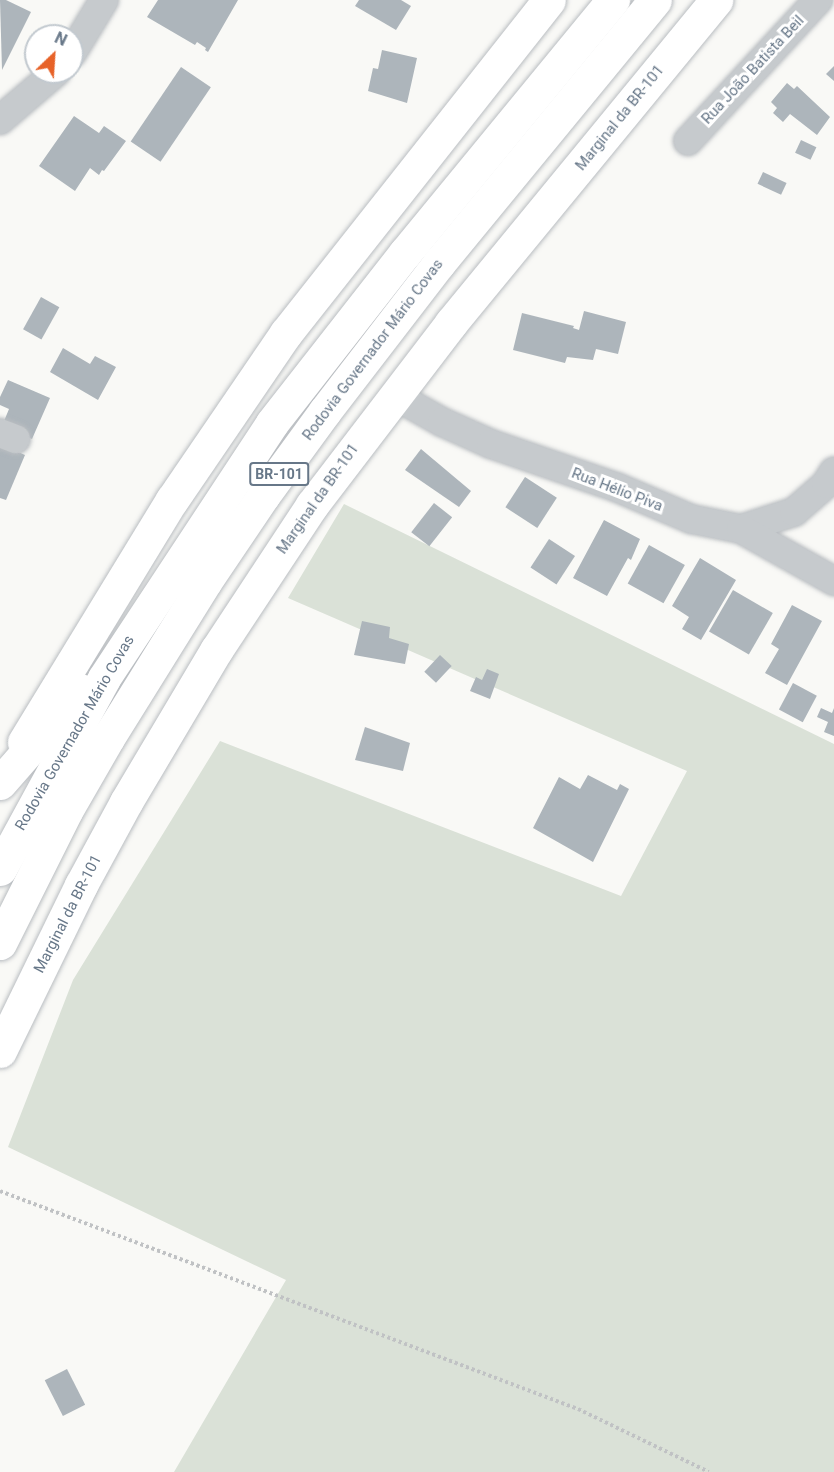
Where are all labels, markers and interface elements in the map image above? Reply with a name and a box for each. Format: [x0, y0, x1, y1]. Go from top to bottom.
street label: Rua João Batista Beil [698, 12, 808, 128]
north arrow [24, 24, 84, 84]
text: N [52, 28, 70, 50]
street label: Marginal da BR-101 [572, 62, 668, 174]
street label: Rodovia Governador Mário Covas [299, 256, 447, 444]
street label: Marginal da BR-101 [273, 440, 363, 558]
road number: BR-101 [249, 463, 309, 485]
street label: Rua Hélio Piva [569, 464, 665, 516]
street label: Rodovia Governador Mário Covas [12, 632, 138, 834]
street label: Marginal da BR-101 [30, 852, 106, 976]

